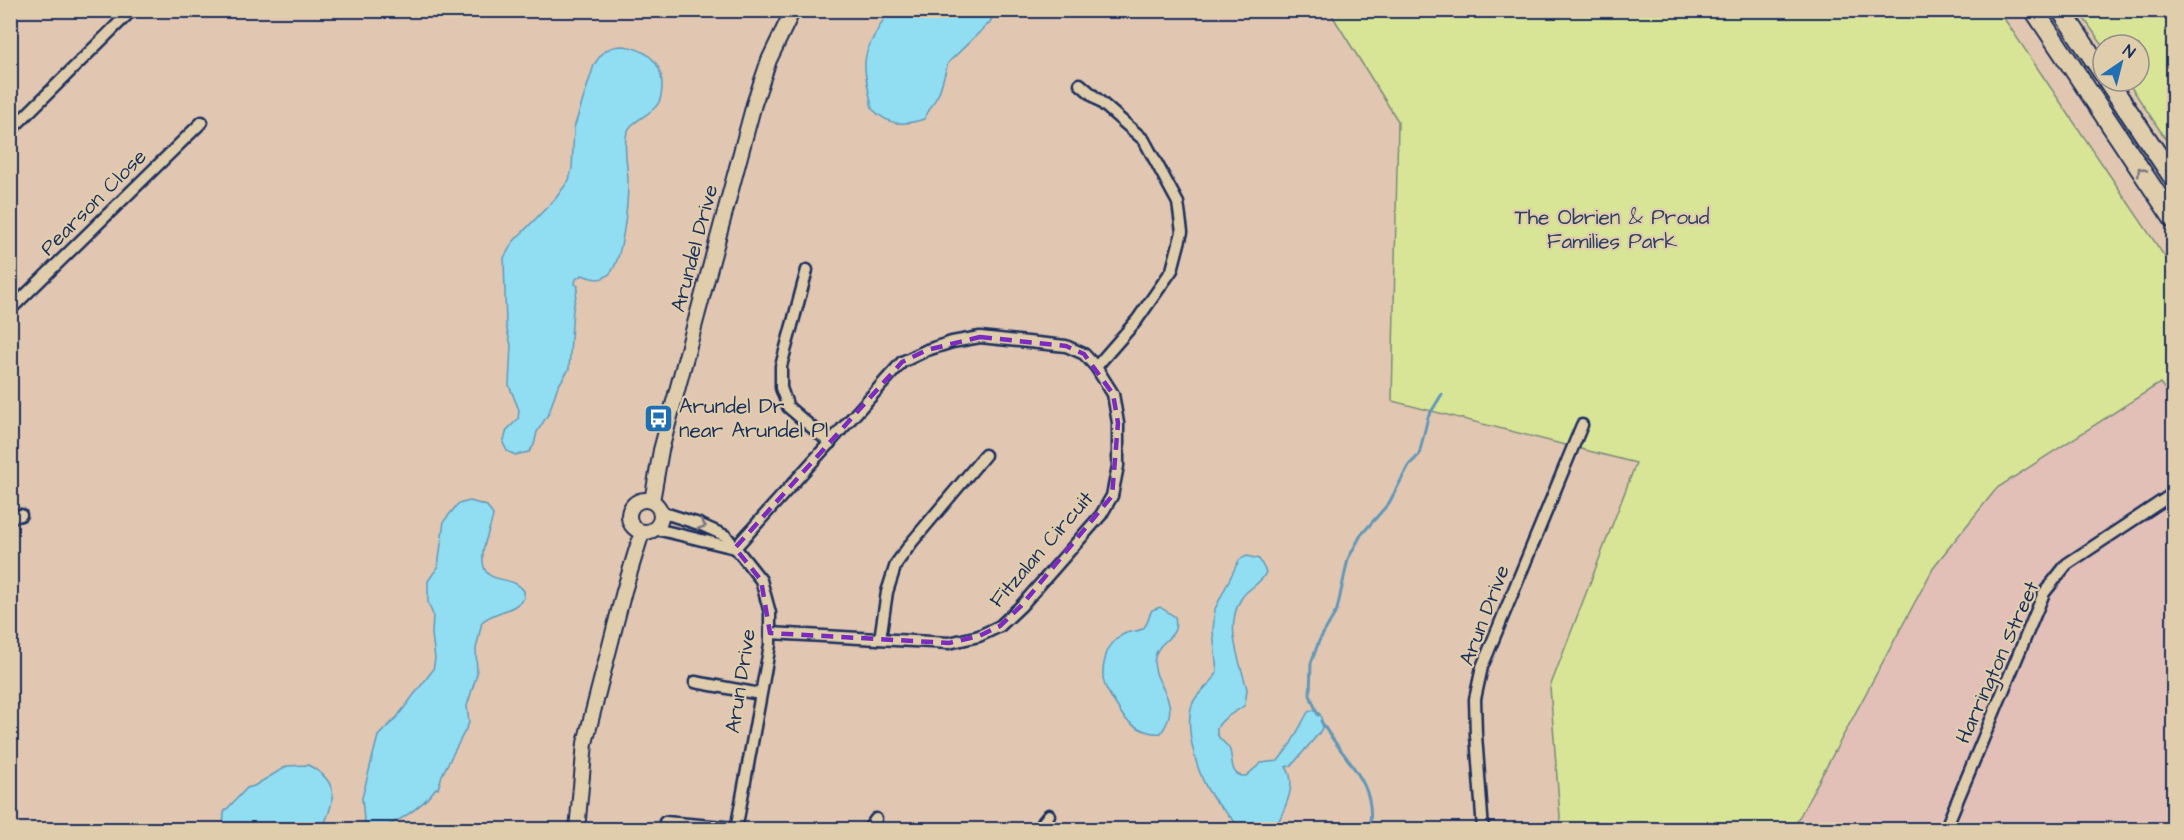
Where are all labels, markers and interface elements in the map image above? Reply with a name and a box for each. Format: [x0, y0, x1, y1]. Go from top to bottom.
north arrow [2091, 33, 2151, 93]
text: N [2119, 40, 2139, 63]
street label: Pearson Close [34, 143, 153, 262]
one-way arrow [2137, 167, 2149, 177]
street label: Arundel Drive [664, 181, 725, 315]
park label: The Obrien & Proud Families Park [1515, 203, 1710, 256]
place label: Arundel Dr near Arundel Pl [679, 392, 828, 445]
bus stop icon: Arundel Dr near Arundel Pl [642, 402, 674, 434]
street label: Fitzalan Circuit [983, 485, 1100, 614]
one-way arrow [696, 518, 706, 531]
street label: Arun Drive [1452, 561, 1517, 670]
street label: Harrington Street [1949, 576, 2048, 749]
street label: Arun Drive [718, 627, 763, 735]

